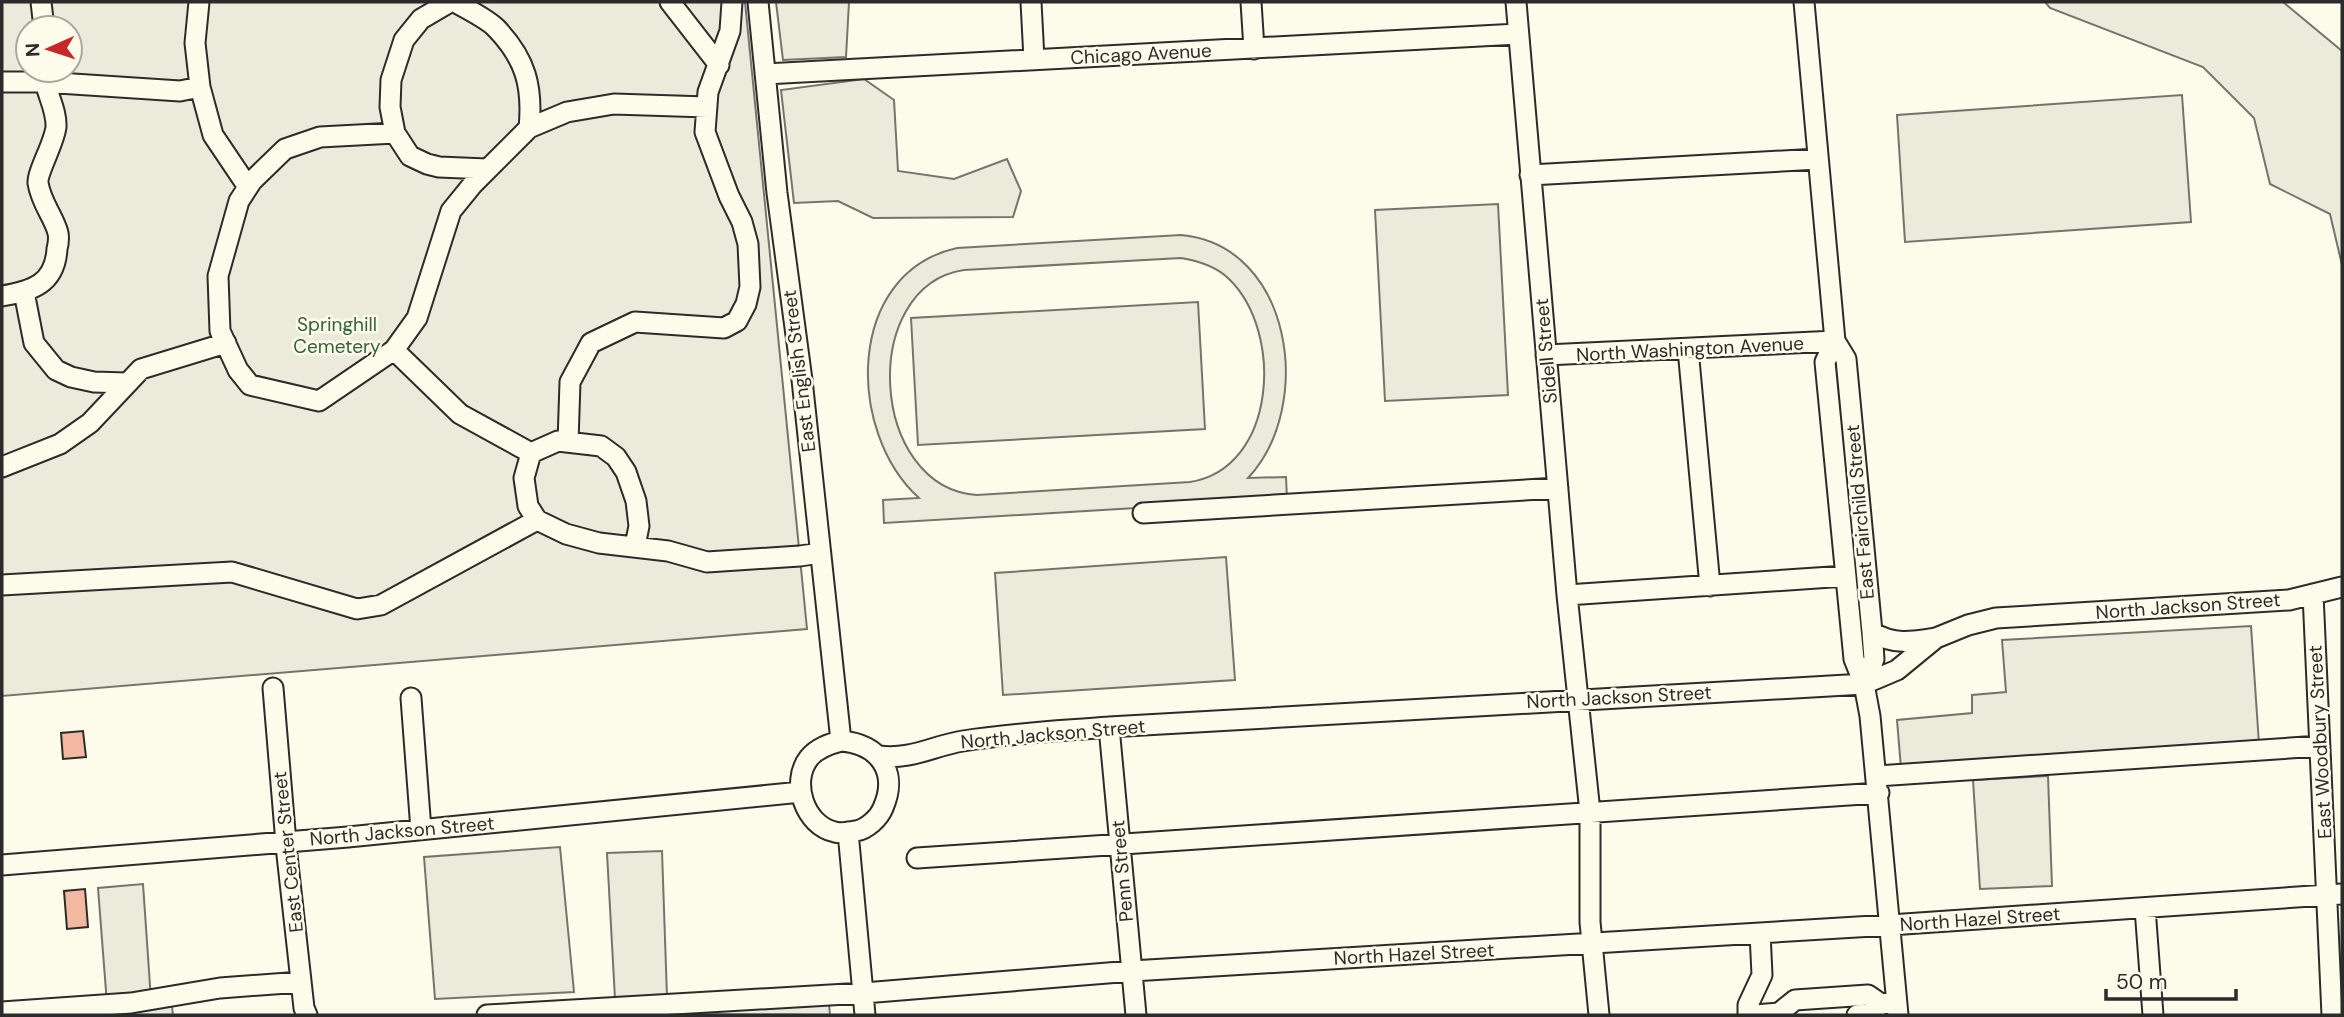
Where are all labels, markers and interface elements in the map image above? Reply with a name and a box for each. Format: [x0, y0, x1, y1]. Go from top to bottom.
north arrow [14, 14, 84, 84]
street label: Chicago Avenue [1070, 38, 1212, 70]
text: N [20, 42, 45, 57]
street label: East English Street [777, 289, 821, 453]
street label: Sidell Street [1529, 297, 1563, 405]
park label: Springhill Cemetery [293, 312, 381, 359]
street label: North Washington Avenue [1575, 331, 1805, 367]
street label: East Fairchild Street [1840, 424, 1880, 600]
street label: North Jackson Street [2095, 587, 2281, 625]
street label: East Woodbury Street [2302, 645, 2338, 839]
street label: North Jackson Street [1526, 680, 1712, 714]
street label: North Jackson Street [960, 713, 1146, 755]
street label: East Center Street [267, 770, 309, 934]
street label: North Jackson Street [309, 810, 495, 852]
street label: Penn Street [1105, 819, 1139, 923]
street label: North Hazel Street [1899, 901, 2061, 937]
street label: North Hazel Street [1333, 937, 1495, 971]
scale bar [2106, 958, 2236, 1002]
text: 50 m [2116, 968, 2167, 996]

